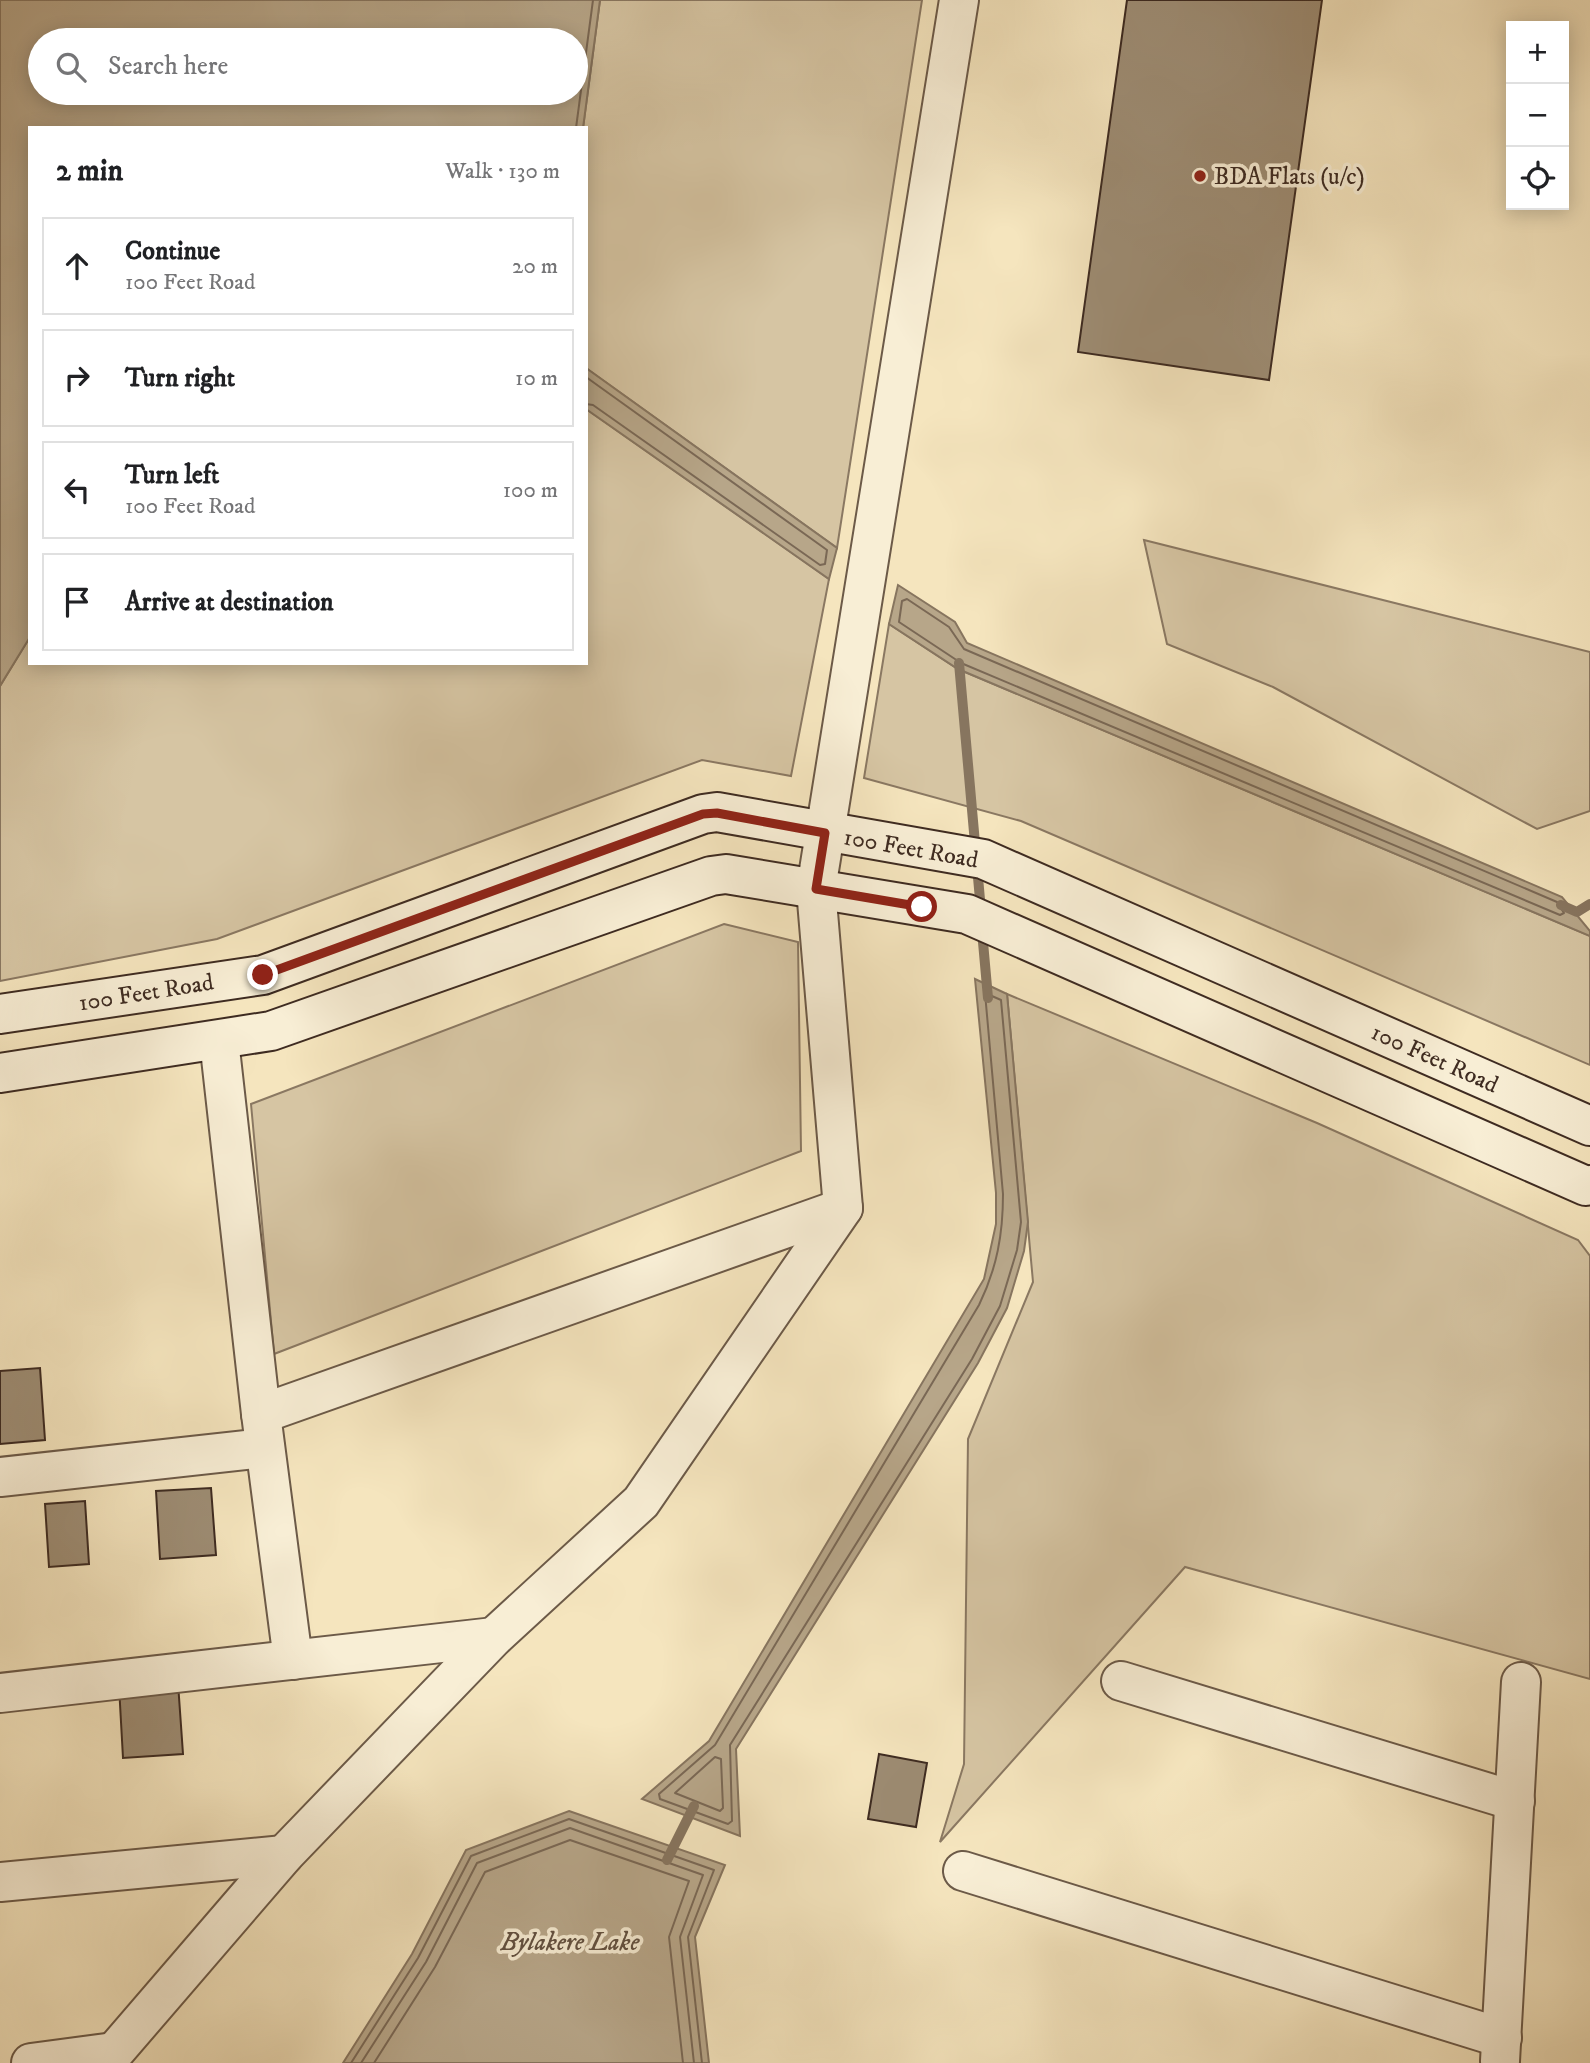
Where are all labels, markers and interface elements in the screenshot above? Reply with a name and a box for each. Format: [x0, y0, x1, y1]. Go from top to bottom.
map controls [1506, 21, 1569, 210]
button: + [1506, 21, 1569, 84]
search box [28, 28, 588, 105]
icon: search [52, 48, 90, 86]
text: Search here [108, 50, 228, 83]
button: − [1506, 84, 1569, 147]
button: locate [1506, 147, 1569, 210]
text: 2 min [56, 153, 123, 190]
text: Walk · 130 m [445, 157, 560, 186]
place label: BDA Flats (u/c) [1214, 162, 1365, 192]
marker: BDA Flats (u/c) [1192, 168, 1208, 184]
text: Continue [125, 235, 220, 268]
icon: ahead [58, 247, 96, 285]
text: 20 m [512, 252, 558, 281]
text: 100 Feet Road [125, 268, 256, 297]
icon: right [58, 359, 96, 397]
text: Turn right [125, 362, 235, 395]
text: 10 m [515, 364, 558, 393]
text: Turn left [125, 459, 219, 492]
icon: left [58, 471, 96, 509]
text: 100 m [503, 476, 558, 505]
text: 100 Feet Road [125, 492, 256, 521]
icon: arrive [58, 583, 96, 621]
text: Arrive at destination [125, 586, 334, 619]
street label: 100 Feet Road [841, 822, 981, 876]
route start [906, 891, 937, 922]
route end [247, 959, 278, 990]
street label: 100 Feet Road [77, 968, 216, 1018]
street label: 100 Feet Road [1366, 1018, 1503, 1100]
water label: Bylakere Lake [500, 1926, 640, 1959]

